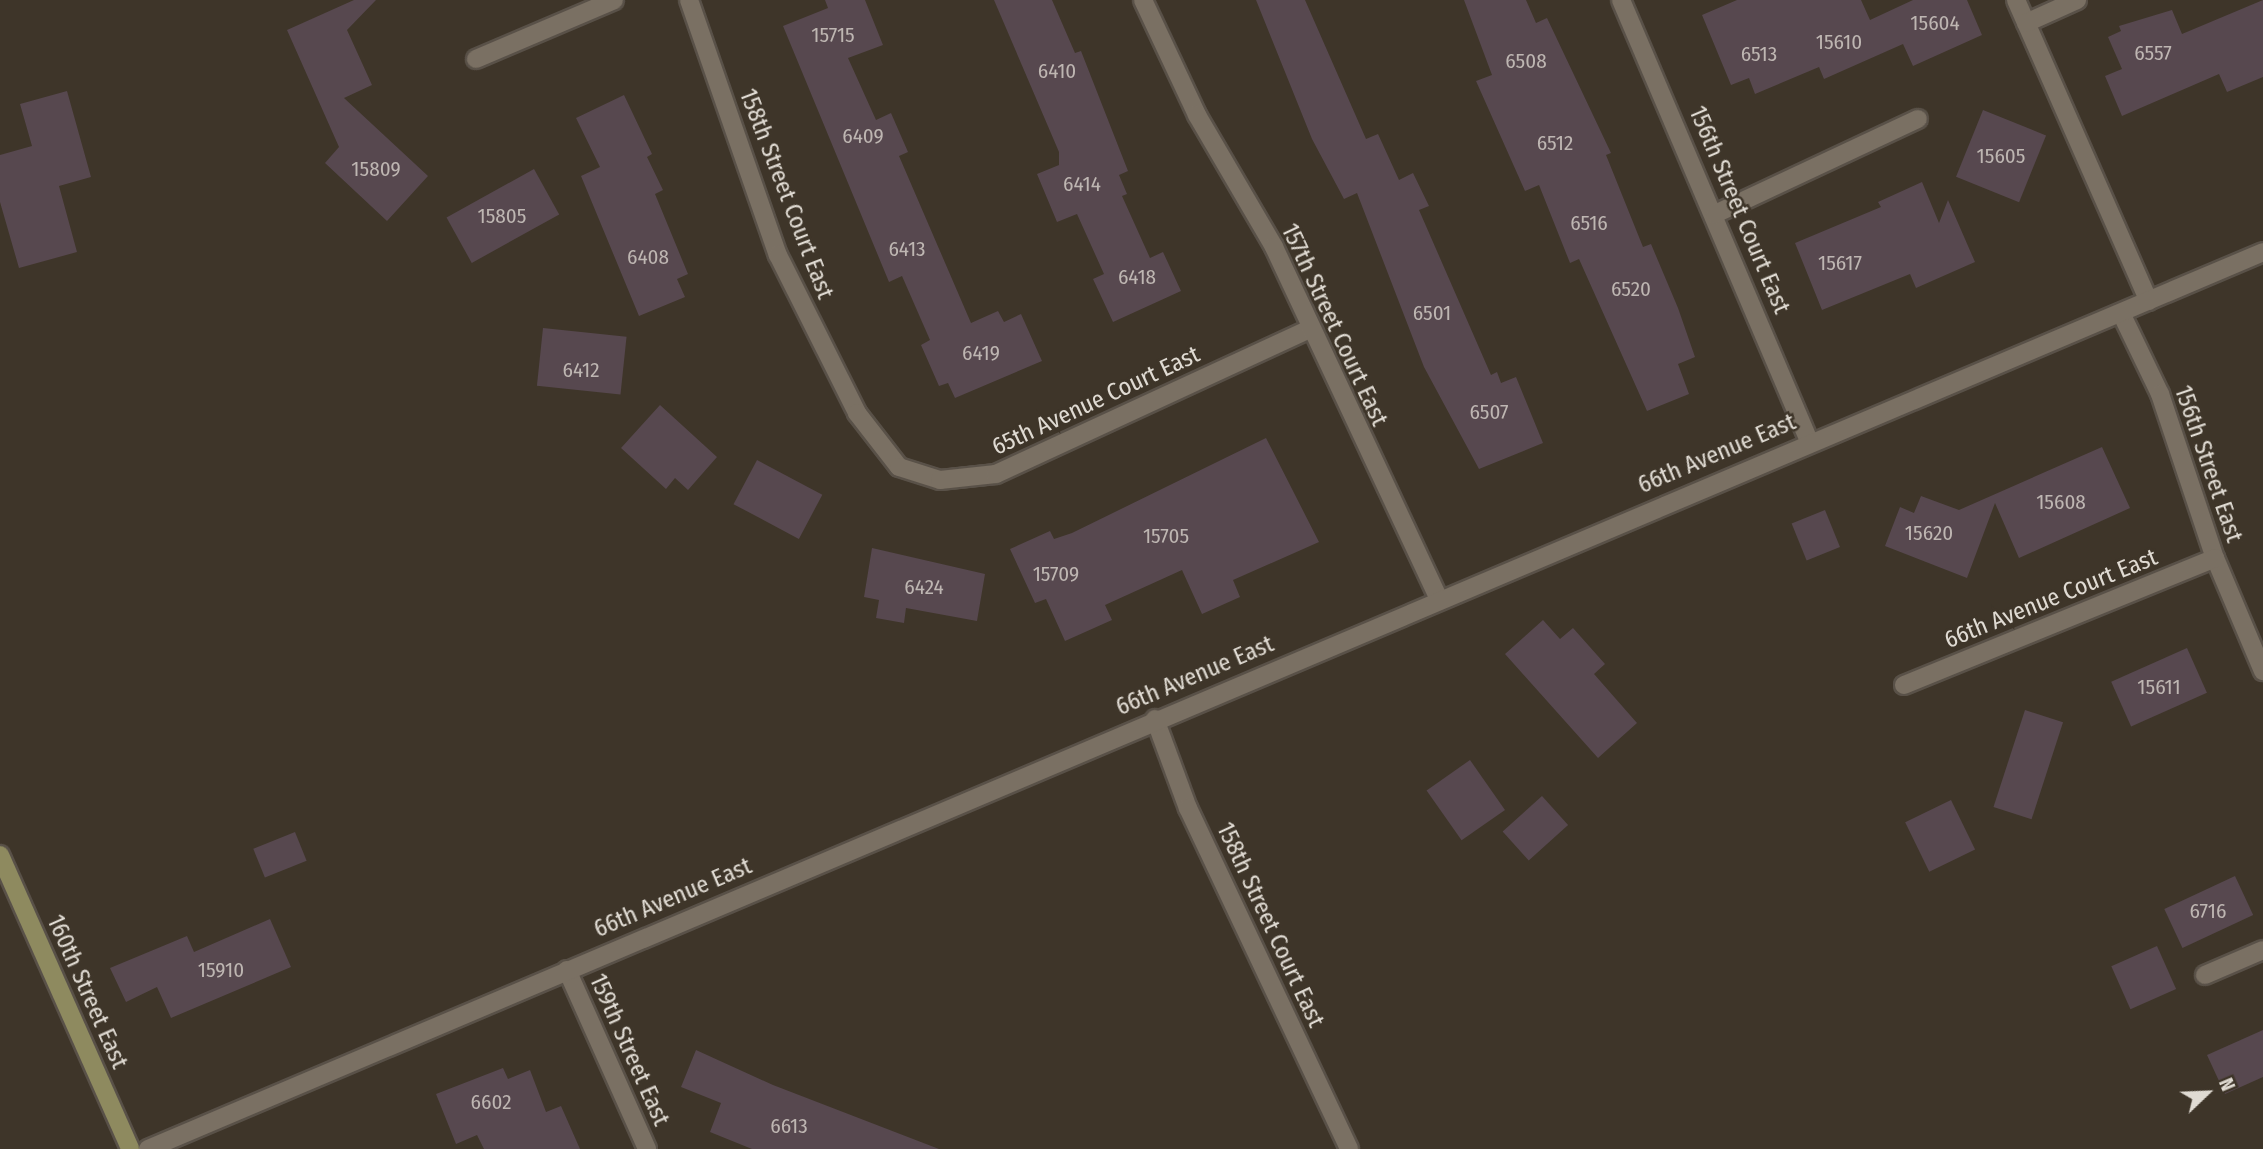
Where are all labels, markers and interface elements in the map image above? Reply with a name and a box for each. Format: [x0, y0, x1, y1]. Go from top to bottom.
house number: 15604 [1910, 10, 1960, 36]
house number: 15715 [811, 22, 855, 48]
house number: 15610 [1816, 29, 1862, 55]
house number: 6557 [2134, 40, 2172, 66]
house number: 6513 [1741, 41, 1777, 67]
house number: 6508 [1505, 48, 1547, 74]
house number: 6410 [1038, 58, 1076, 84]
street label: 158th Street Court East [733, 85, 839, 303]
street label: 156th Street Court East [1682, 102, 1796, 318]
house number: 6409 [842, 123, 884, 149]
house number: 6512 [1537, 130, 1573, 156]
house number: 15605 [1977, 143, 2025, 169]
house number: 15809 [351, 156, 401, 182]
house number: 6414 [1063, 171, 1101, 197]
house number: 15805 [478, 203, 526, 229]
house number: 6516 [1570, 210, 1608, 236]
street label: 157th Street Court East [1275, 219, 1393, 431]
house number: 6413 [888, 236, 926, 262]
house number: 6408 [627, 244, 669, 270]
house number: 15617 [1818, 250, 1862, 276]
house number: 6418 [1118, 264, 1156, 290]
house number: 6520 [1611, 276, 1651, 302]
house number: 6501 [1413, 300, 1451, 326]
house number: 6419 [962, 340, 1000, 366]
street label: 65th Avenue Court East [988, 340, 1204, 462]
house number: 6412 [563, 357, 599, 383]
street label: 156th Street East [2168, 382, 2248, 546]
house number: 6507 [1469, 399, 1509, 425]
street label: 66th Avenue East [1634, 408, 1800, 500]
house number: 15608 [2036, 489, 2086, 515]
house number: 15620 [1905, 520, 1953, 546]
house number: 15705 [1143, 523, 1189, 549]
street label: 66th Avenue Court East [1940, 543, 2162, 655]
house number: 15709 [1033, 561, 1079, 587]
house number: 6424 [904, 574, 944, 600]
street label: 66th Avenue East [1112, 630, 1278, 722]
house number: 15611 [2137, 674, 2181, 700]
street label: 158th Street Court East [1210, 818, 1330, 1032]
street label: 66th Avenue East [590, 852, 756, 944]
house number: 6716 [2190, 898, 2226, 924]
street label: 160th Street East [40, 911, 134, 1073]
house number: 15910 [198, 957, 244, 983]
street label: 159th Street East [583, 970, 675, 1130]
north arrow [2172, 1058, 2242, 1128]
text: N [2214, 1075, 2240, 1094]
house number: 6602 [471, 1089, 511, 1115]
house number: 6613 [770, 1113, 808, 1139]

